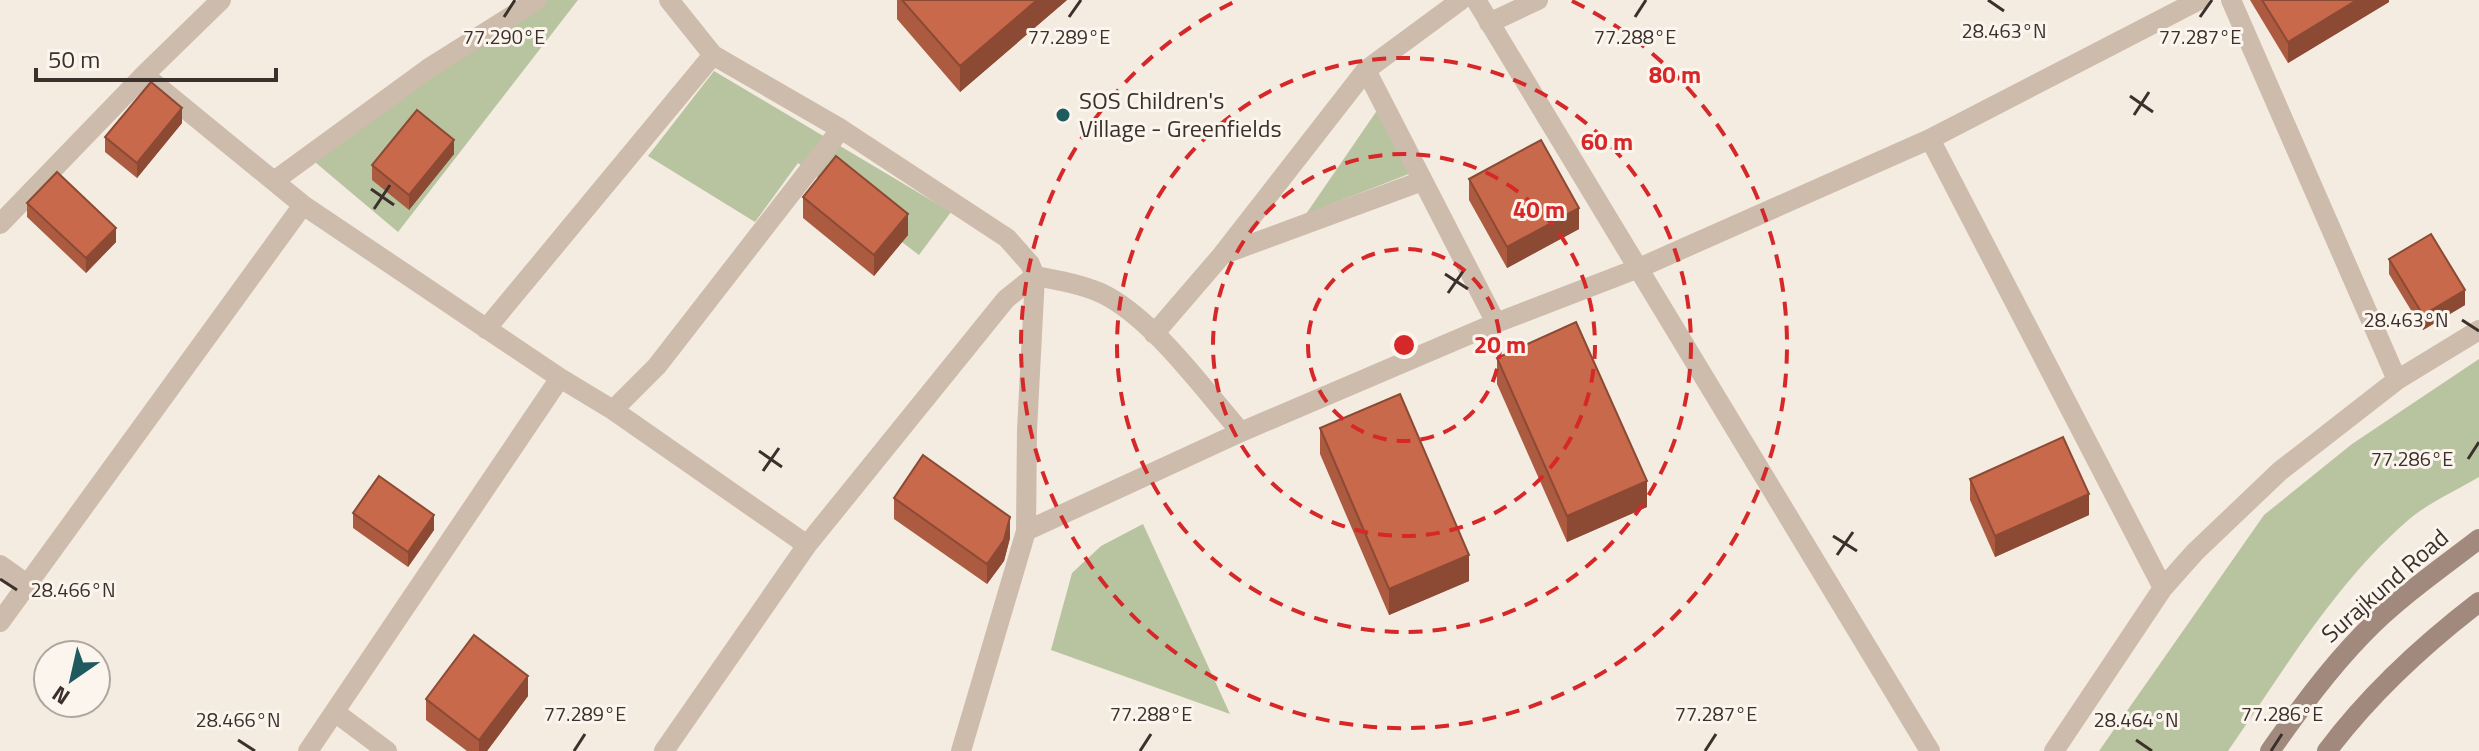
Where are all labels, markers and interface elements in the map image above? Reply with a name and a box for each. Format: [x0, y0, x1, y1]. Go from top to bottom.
text: 28.463°N [1961, 15, 2047, 46]
text: 77.290°E [463, 21, 545, 52]
text: 77.289°E [1028, 21, 1110, 52]
text: 77.288°E [1594, 21, 1676, 52]
text: 77.287°E [2159, 21, 2241, 52]
scale bar [36, 32, 276, 82]
text: 50 m [48, 41, 100, 77]
text: 80 m [1649, 56, 1701, 92]
place label: SOS Children's Village - Greenfields [1079, 82, 1282, 146]
marker: SOS Children's Village - Greenfields [1054, 106, 1072, 124]
text: 60 m [1581, 123, 1633, 159]
text: 40 m [1513, 191, 1565, 227]
text: 28.463°N [2363, 304, 2449, 335]
text: 20 m [1474, 326, 1526, 362]
centre of rings [1390, 331, 1418, 359]
text: 77.286°E [2371, 443, 2453, 474]
street label: Surajkund Road [2313, 520, 2456, 651]
text: 28.466°N [30, 574, 116, 605]
north arrow [32, 639, 112, 719]
text: N [45, 677, 77, 714]
text: 77.289°E [544, 698, 626, 729]
text: 77.288°E [1110, 698, 1192, 729]
text: 77.287°E [1675, 698, 1757, 729]
text: 77.286°E [2241, 698, 2323, 729]
text: 28.466°N [195, 704, 281, 735]
text: 28.464°N [2093, 704, 2179, 735]

